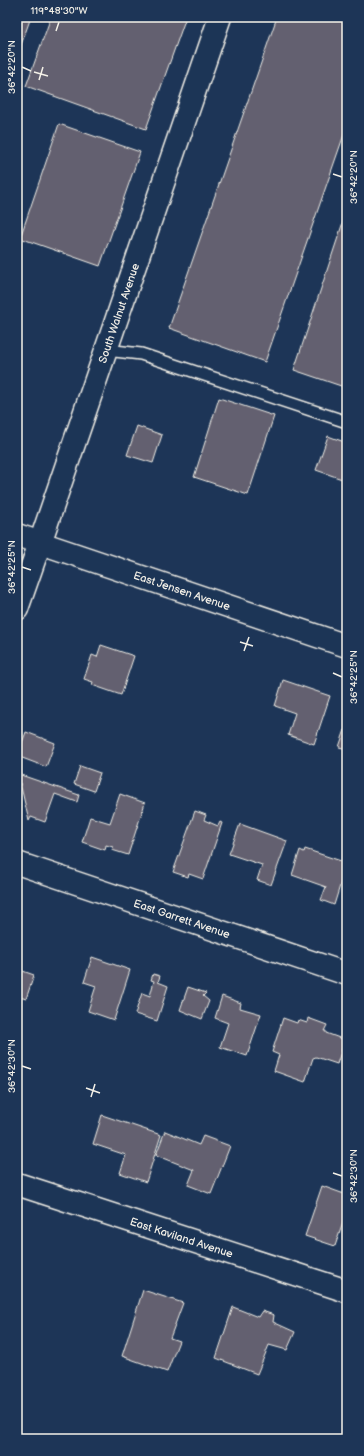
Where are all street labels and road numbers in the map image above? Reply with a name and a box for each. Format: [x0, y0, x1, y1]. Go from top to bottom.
street label: South Walnut Avenue [96, 261, 142, 365]
street label: East Jensen Avenue [132, 569, 232, 613]
street label: East Garrett Avenue [132, 897, 232, 941]
street label: East Kaviland Avenue [128, 1215, 235, 1261]

